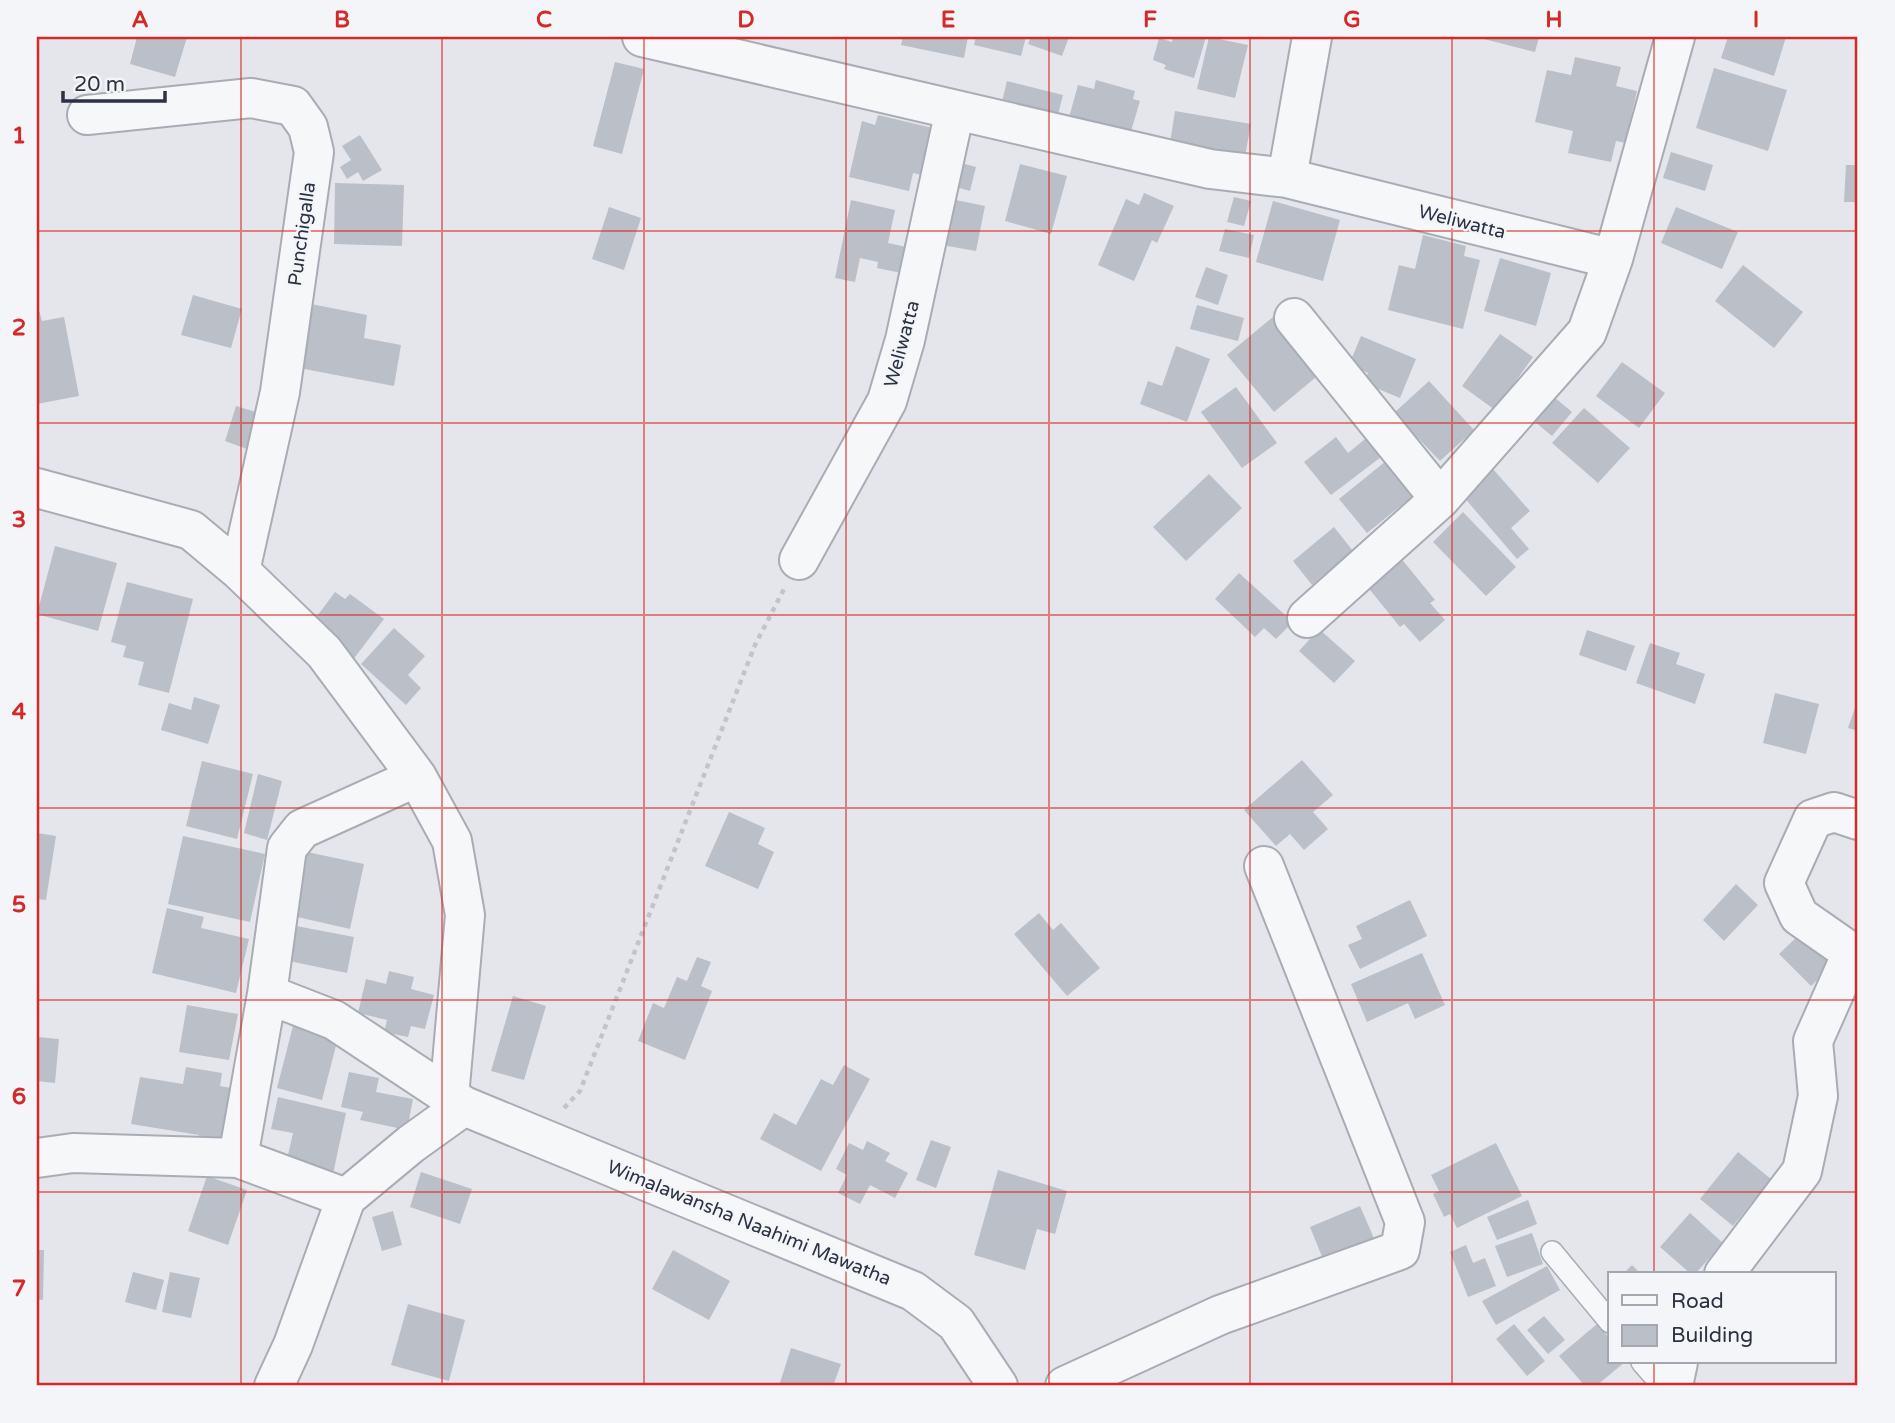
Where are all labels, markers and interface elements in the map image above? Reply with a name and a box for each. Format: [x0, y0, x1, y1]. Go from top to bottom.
text: A [131, 6, 149, 34]
text: B [334, 6, 350, 34]
text: C [536, 6, 552, 34]
text: D [737, 6, 755, 34]
text: E [941, 6, 955, 34]
text: F [1143, 6, 1157, 34]
text: G [1343, 6, 1361, 34]
text: H [1545, 6, 1563, 34]
text: I [1753, 6, 1759, 34]
scale bar [63, 60, 164, 104]
text: 20 m [74, 72, 125, 97]
text: 1 [12, 122, 26, 150]
street label: Punchigalla [284, 180, 320, 288]
street label: Weliwatta [1416, 201, 1508, 243]
street label: Weliwatta [880, 298, 924, 390]
text: 2 [12, 314, 26, 342]
text: 3 [12, 506, 26, 534]
text: 4 [12, 698, 27, 726]
text: 5 [12, 891, 26, 919]
text: 6 [12, 1083, 26, 1111]
street label: Wimalawansha Naahimi Mawatha [604, 1156, 894, 1290]
legend [1608, 1272, 1836, 1364]
text: 7 [12, 1275, 26, 1303]
text: Road [1671, 1289, 1724, 1314]
text: Building [1671, 1323, 1753, 1348]

